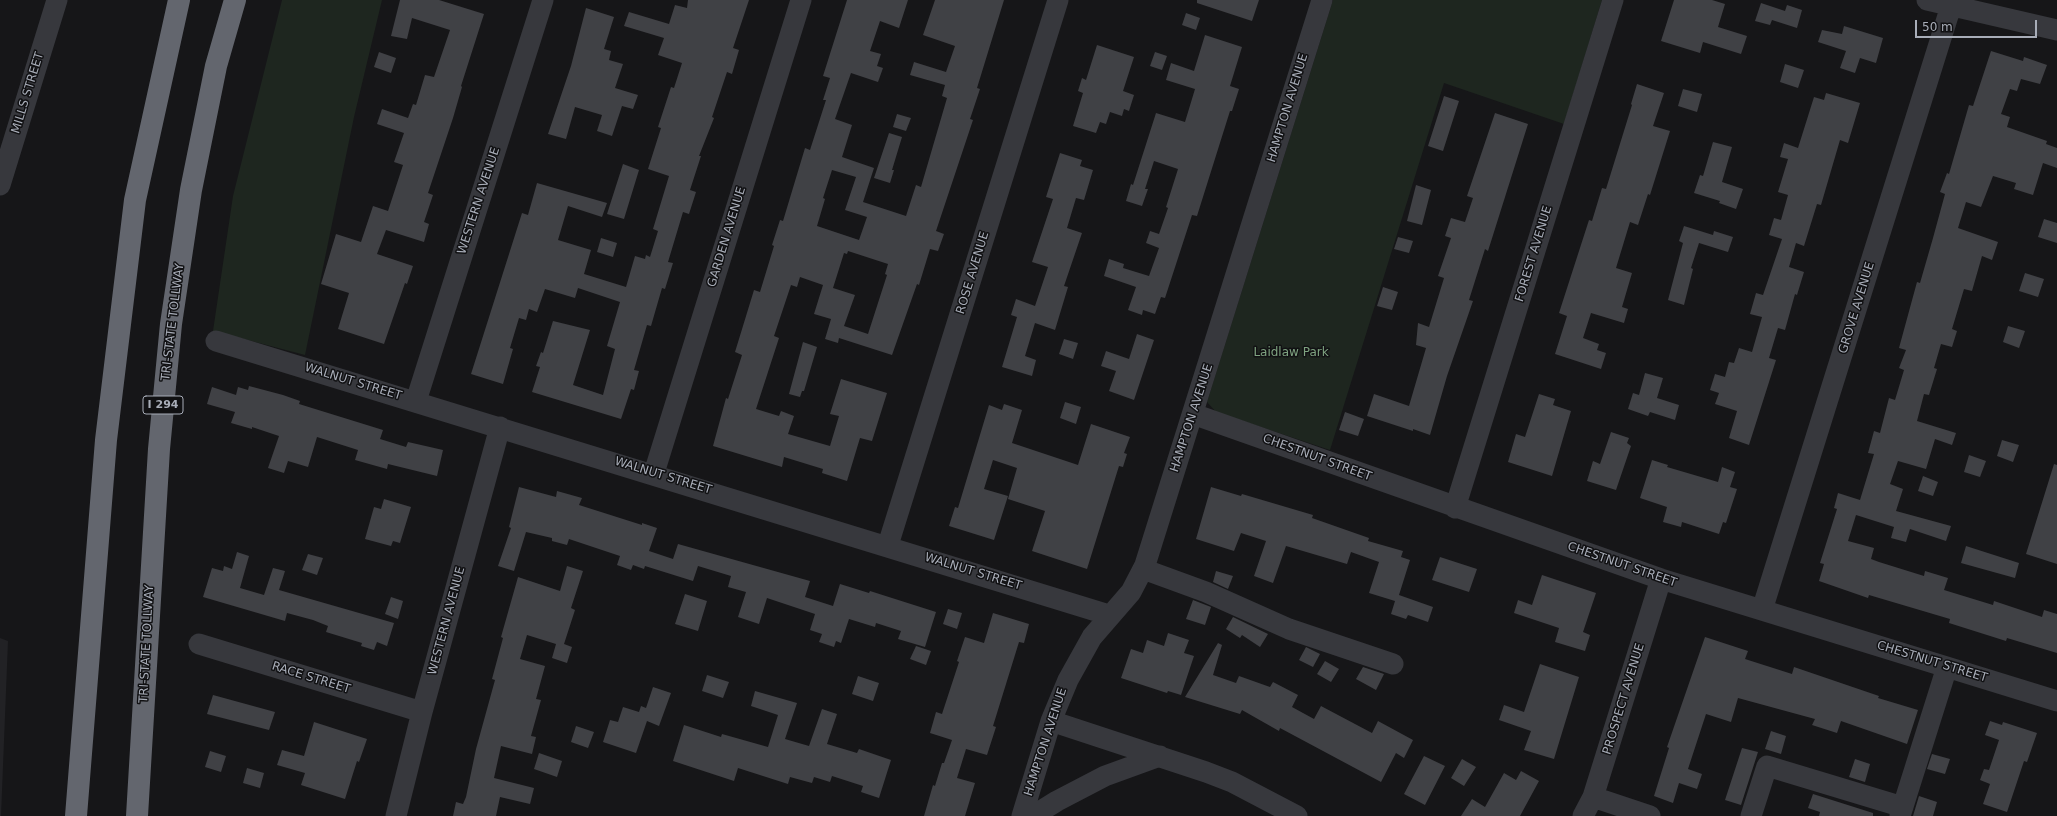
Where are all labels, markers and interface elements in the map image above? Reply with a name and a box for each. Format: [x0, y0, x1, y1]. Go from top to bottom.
scale bar [1917, 12, 2039, 38]
text: 50 m [1922, 20, 1953, 34]
street label: MILLS STREET [9, 51, 47, 135]
street label: HAMPTON AVENUE [1265, 52, 1311, 164]
street label: WESTERN AVENUE [455, 146, 503, 256]
street label: GARDEN AVENUE [705, 185, 749, 289]
street label: FOREST AVENUE [1513, 204, 1555, 304]
street label: ROSE AVENUE [954, 230, 992, 316]
street label: GROVE AVENUE [1836, 260, 1878, 356]
street label: TRI-STATE TOLLWAY [159, 262, 187, 382]
park label: Laidlaw Park [1253, 346, 1329, 360]
street label: WALNUT STREET [303, 360, 403, 404]
street label: HAMPTON AVENUE [1168, 362, 1216, 474]
road number: I 294 [143, 396, 183, 414]
street label: CHESTNUT STREET [1261, 432, 1373, 484]
street label: WALNUT STREET [613, 454, 713, 498]
street label: CHESTNUT STREET [1565, 540, 1679, 590]
street label: WALNUT STREET [923, 550, 1023, 594]
street label: WESTERN AVENUE [426, 565, 468, 677]
street label: TRI-STATE TOLLWAY [137, 584, 157, 704]
street label: CHESTNUT STREET [1875, 638, 1989, 686]
street label: PROSPECT AVENUE [1600, 642, 1648, 756]
street label: RACE STREET [270, 659, 352, 697]
street label: HAMPTON AVENUE [1022, 686, 1070, 798]

